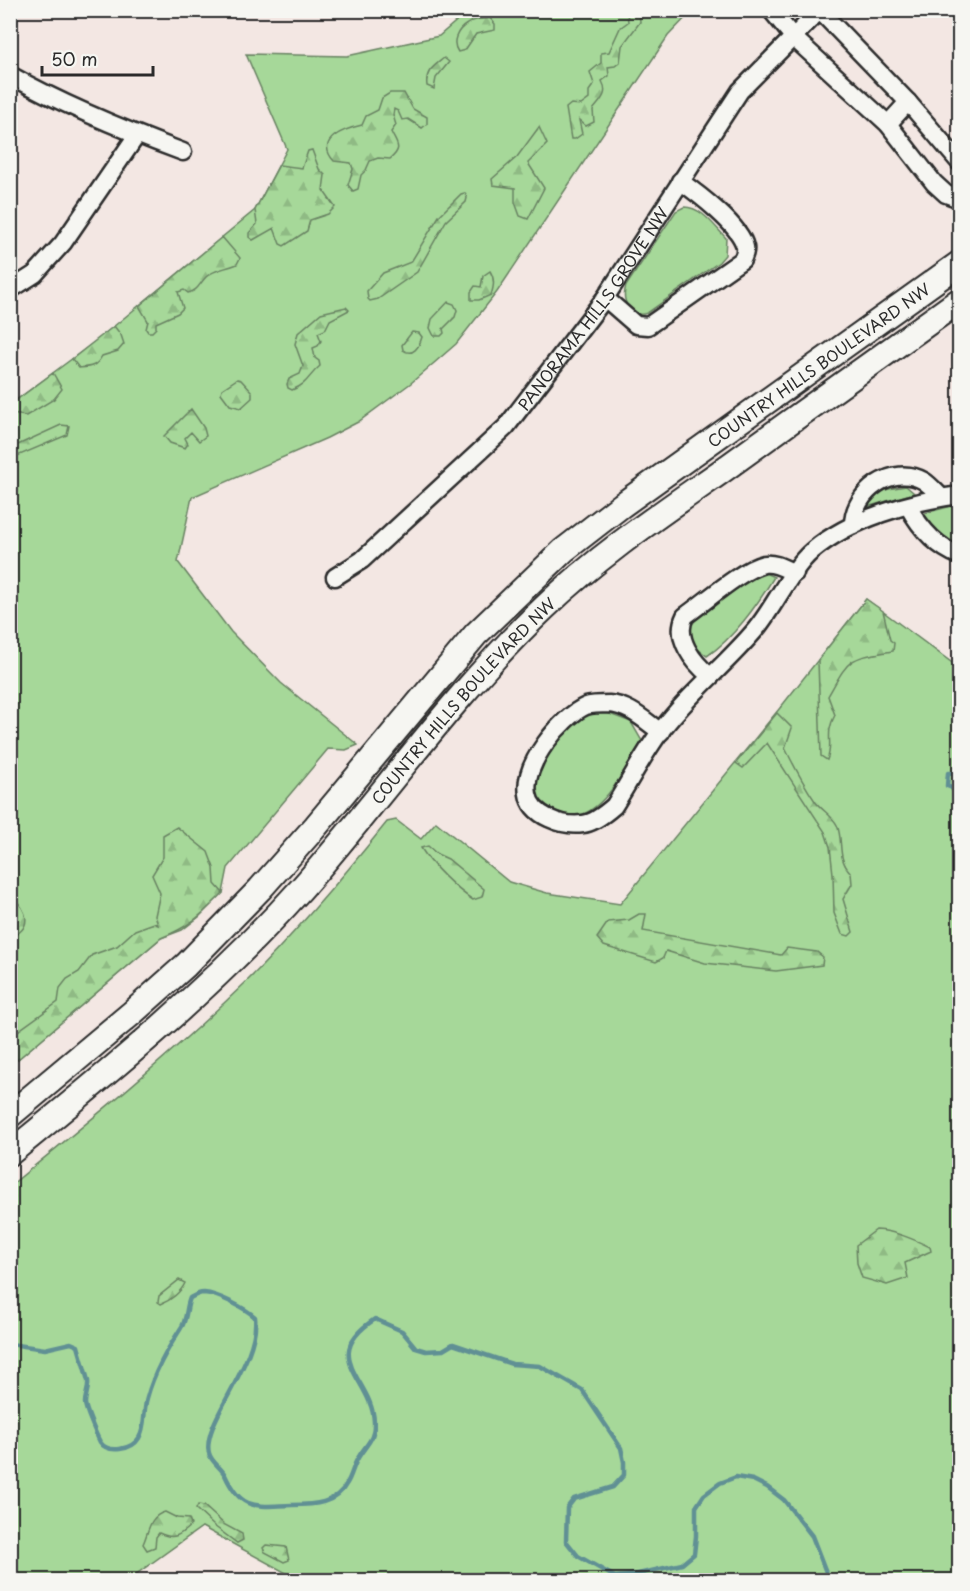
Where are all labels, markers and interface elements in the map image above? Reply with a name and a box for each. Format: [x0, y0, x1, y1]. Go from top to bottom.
scale bar [42, 39, 153, 77]
text: 50 m [51, 45, 98, 72]
street label: PANORAMA HILLS GROVE NW [511, 202, 674, 415]
street label: COUNTRY HILLS BOULEVARD NW [702, 276, 935, 453]
street label: COUNTRY HILLS BOULEVARD NW [365, 591, 561, 809]

